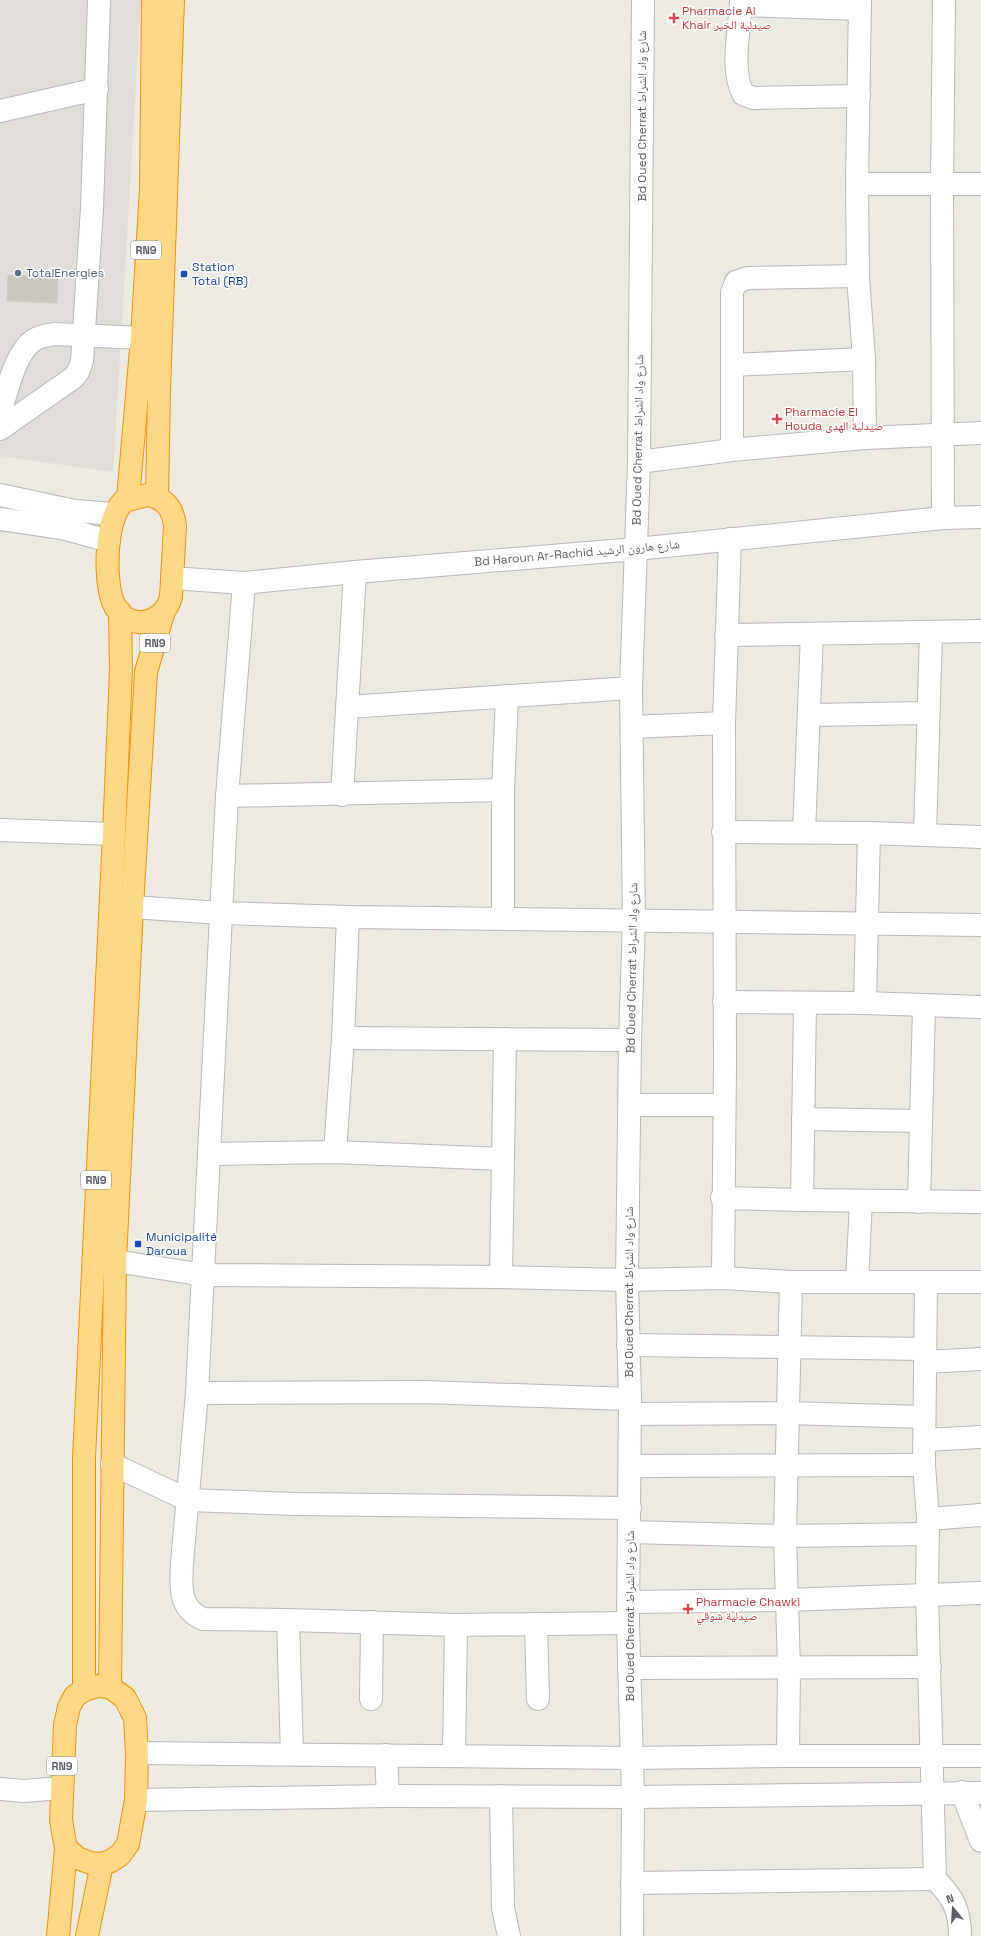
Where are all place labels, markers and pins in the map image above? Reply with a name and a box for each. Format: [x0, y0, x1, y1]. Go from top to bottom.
place label: Pharmacie Al Khair صيدلية الخير [682, 3, 772, 33]
marker: Pharmacie Al Khair صيدلية الخير [669, 13, 679, 23]
place label: Station Total (RB) [192, 259, 248, 289]
place label: TotalEnergies [26, 265, 104, 281]
marker: TotalEnergies [13, 268, 23, 278]
marker: Station Total (RB) [179, 269, 189, 279]
place label: Pharmacie El Houda صيدلية الهدى [785, 404, 883, 434]
marker: Pharmacie El Houda صيدلية الهدى [772, 414, 782, 424]
place label: Municipalité Daroua [146, 1229, 217, 1259]
marker: Municipalité Daroua [133, 1239, 143, 1249]
place label: Pharmacie Chawki صيدلية شوقي [696, 1594, 800, 1626]
marker: Pharmacie Chawki صيدلية شوقي [683, 1604, 693, 1614]

